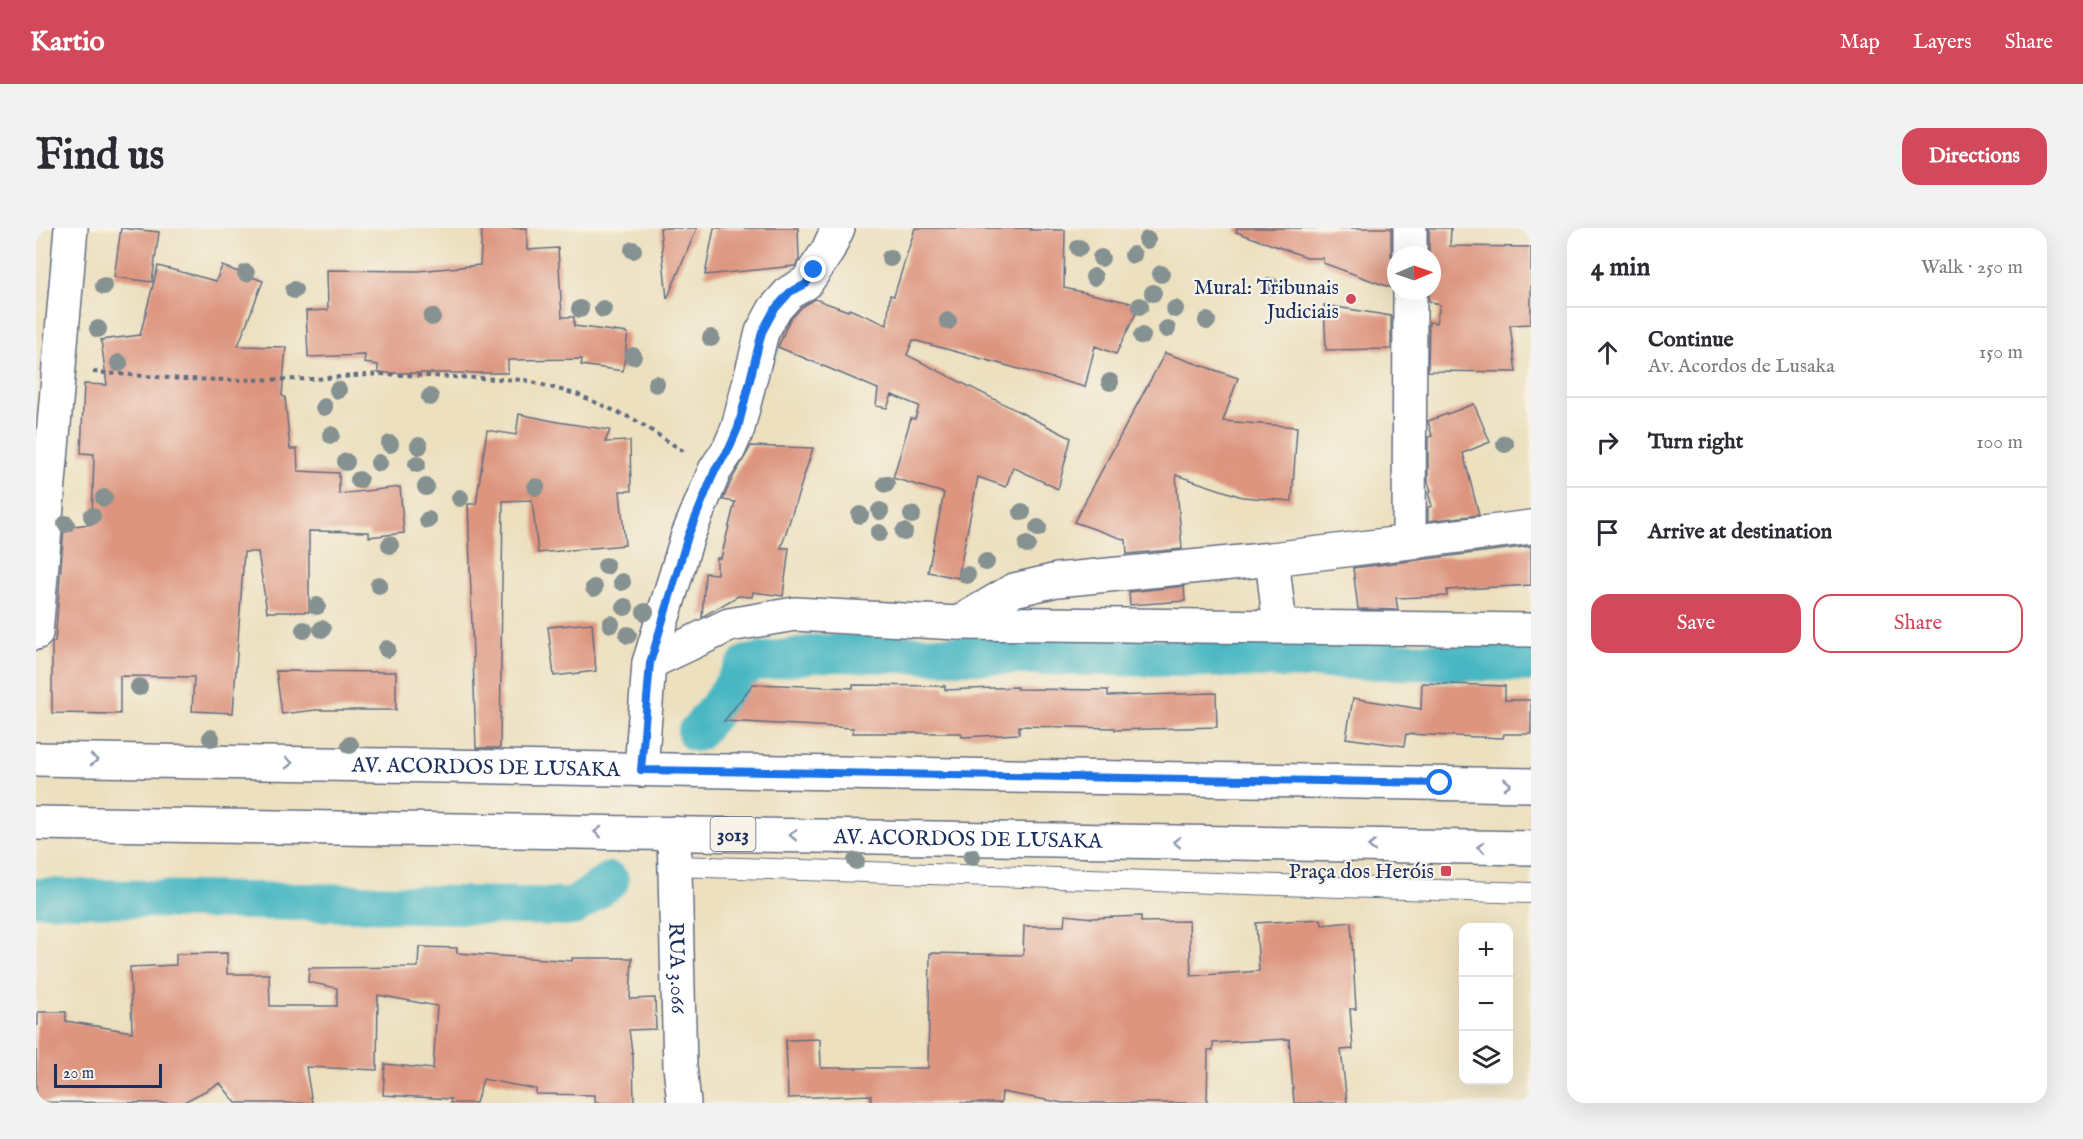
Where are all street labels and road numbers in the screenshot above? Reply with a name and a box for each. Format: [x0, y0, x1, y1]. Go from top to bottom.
street label: AV. ACORDOS DE LUSAKA [350, 752, 621, 784]
road number: 3013 [710, 817, 756, 851]
street label: AV. ACORDOS DE LUSAKA [832, 824, 1103, 856]
street label: RUA 3.066 [661, 922, 691, 1015]

